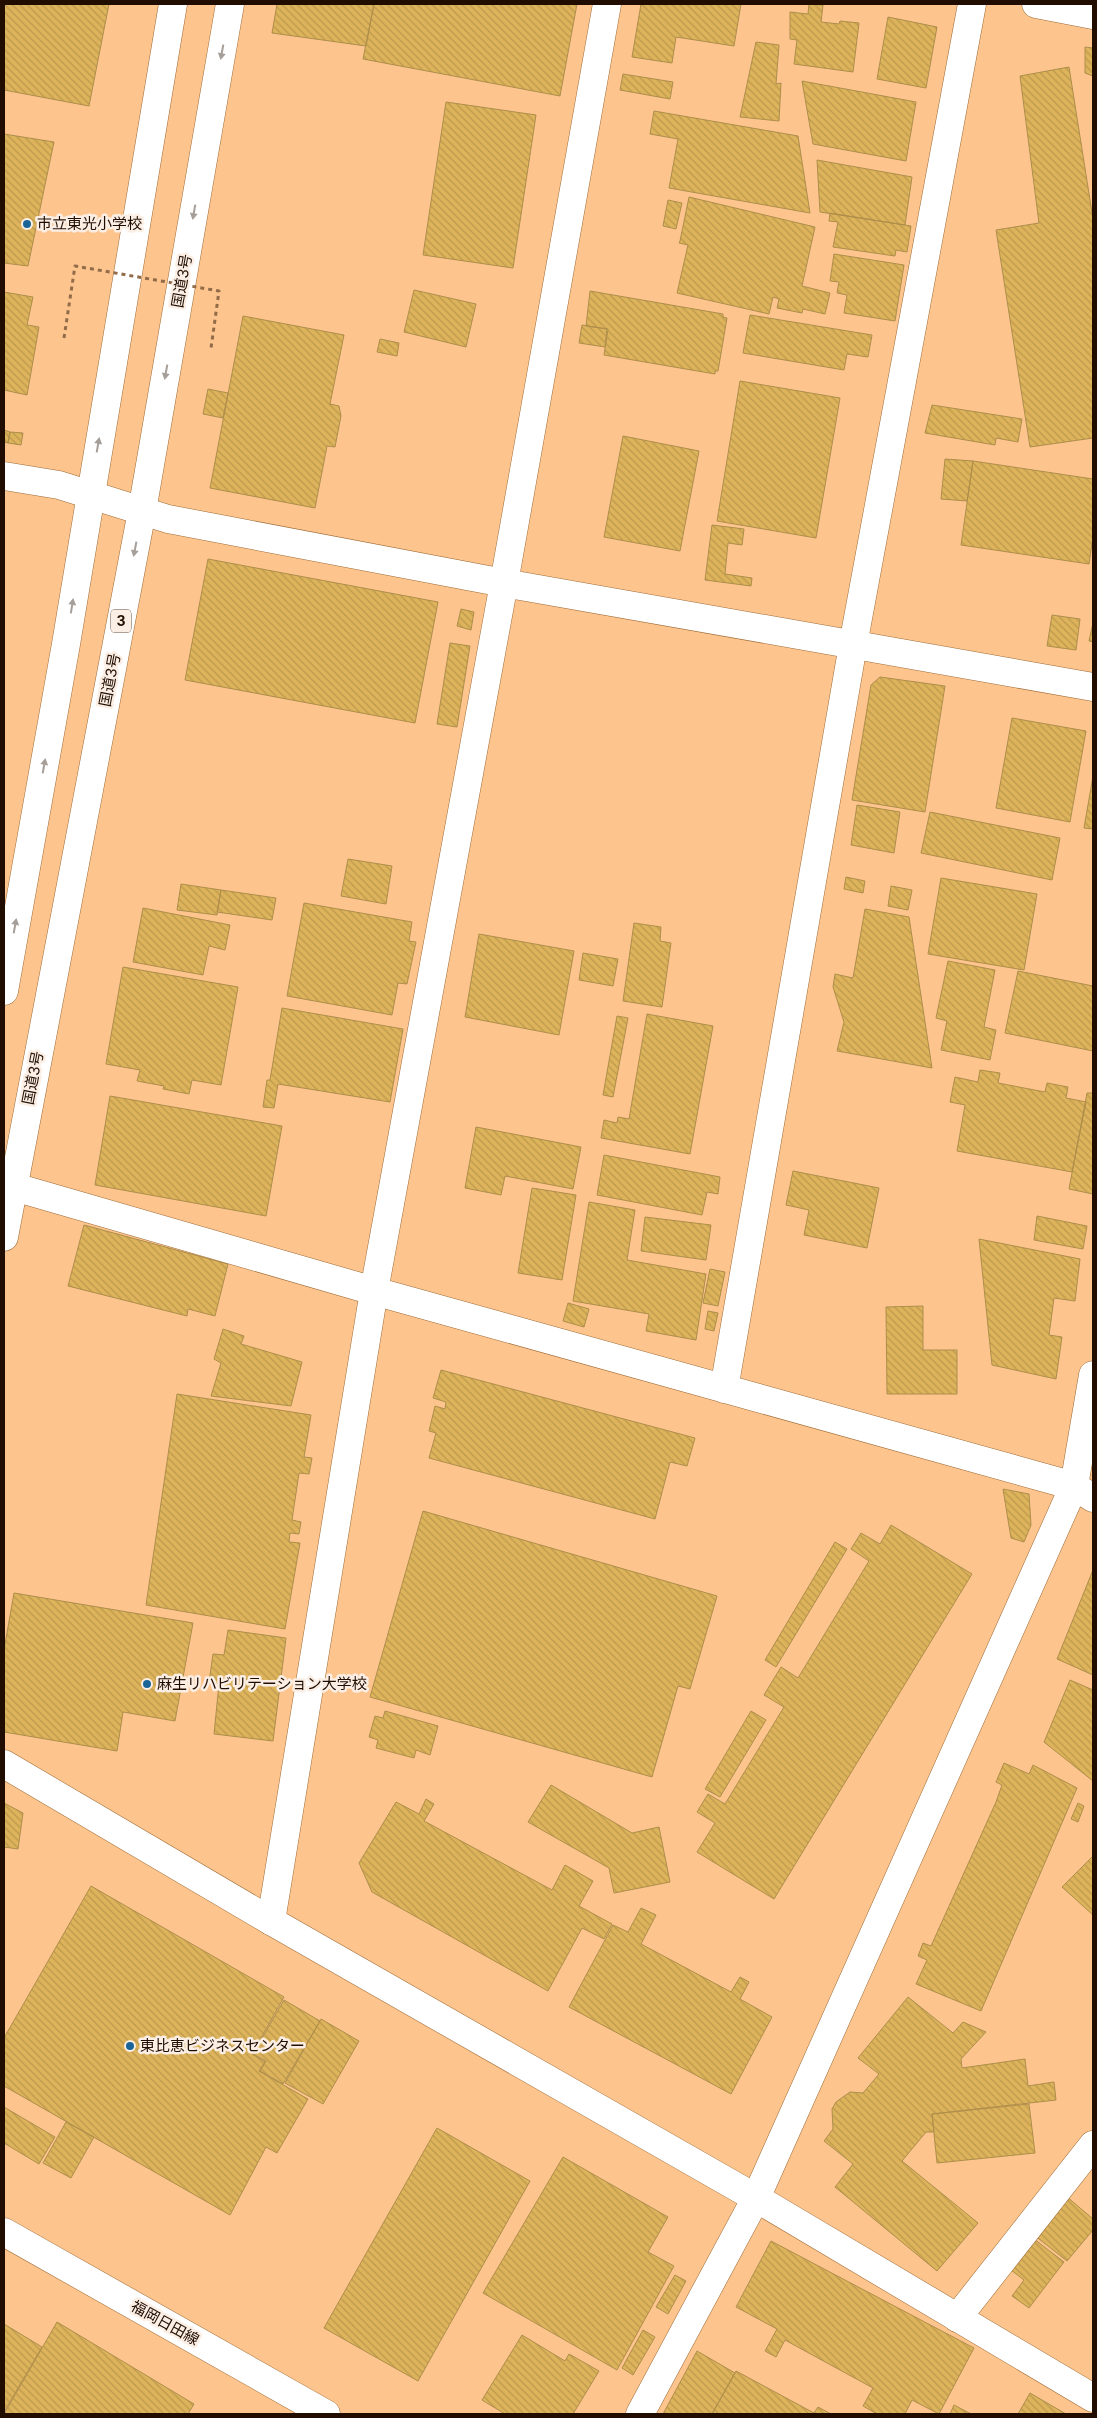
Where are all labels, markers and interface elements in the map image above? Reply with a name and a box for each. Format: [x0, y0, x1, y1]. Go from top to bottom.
one-way arrow [217, 44, 225, 60]
one-way arrow [189, 204, 197, 220]
place label: 市立東光小学校 [37, 214, 142, 233]
marker: 市立東光小学校 [21, 218, 33, 230]
street label: 国道3号 [167, 253, 196, 309]
one-way arrow [162, 364, 170, 380]
one-way arrow [94, 437, 102, 453]
one-way arrow [131, 542, 139, 557]
one-way arrow [68, 597, 76, 613]
road number: 3 [111, 610, 131, 632]
street label: 国道3号 [95, 651, 124, 708]
one-way arrow [40, 758, 48, 774]
one-way arrow [12, 918, 20, 934]
street label: 国道3号 [18, 1049, 47, 1106]
place label: 麻生リハビリテーション大学校 [157, 1674, 367, 1693]
marker: 麻生リハビリテーション大学校 [141, 1678, 153, 1690]
place label: 東比恵ビジネスセンター [140, 2036, 305, 2055]
marker: 東比恵ビジネスセンター [124, 2040, 136, 2052]
street label: 福岡日田線 [128, 2296, 203, 2349]

